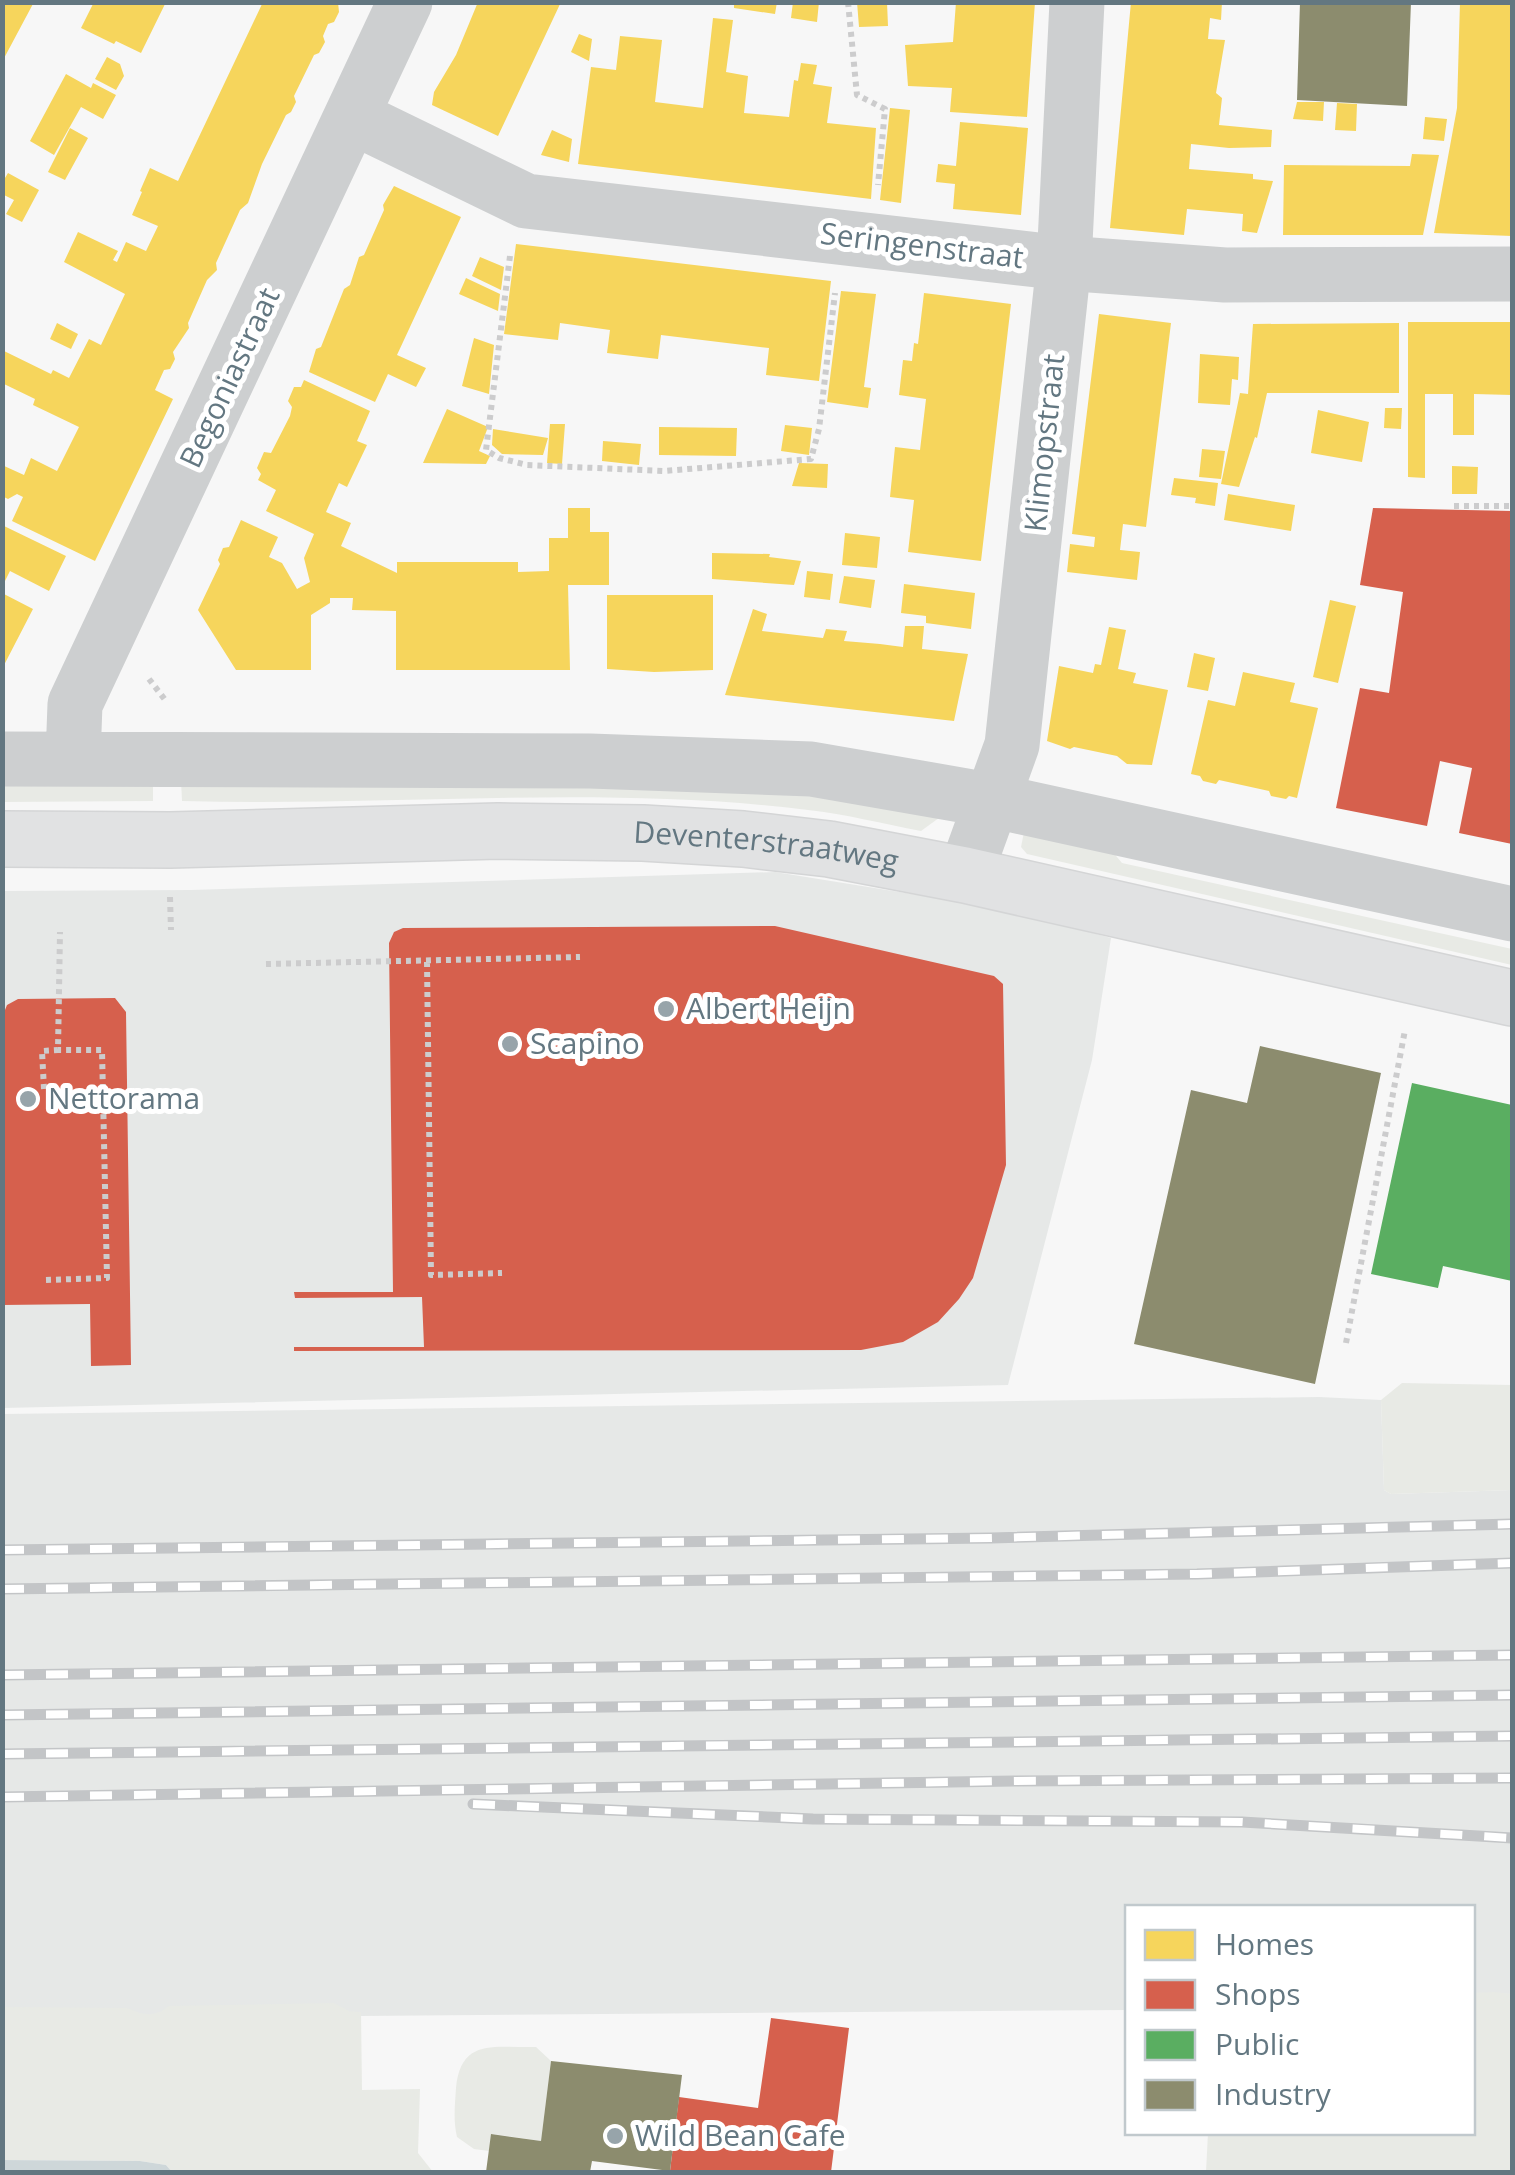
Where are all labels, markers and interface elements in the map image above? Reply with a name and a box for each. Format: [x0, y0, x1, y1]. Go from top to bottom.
street label: Seringenstraat [818, 212, 1026, 277]
street label: Begoniastraat [169, 281, 288, 474]
street label: Klimopstraat [1014, 352, 1073, 534]
street label: Deventerstraatweg [633, 810, 902, 881]
place label: Albert Heijn [686, 987, 851, 1028]
marker: Albert Heijn [655, 998, 677, 1020]
place label: Scapino [530, 1022, 640, 1063]
marker: Scapino [499, 1033, 521, 1055]
place label: Nettorama [48, 1077, 200, 1118]
marker: Nettorama [17, 1088, 39, 1110]
legend [1125, 1905, 1475, 2135]
text: Homes [1215, 1923, 1314, 1964]
text: Shops [1215, 1973, 1301, 2014]
text: Public [1215, 2023, 1299, 2064]
text: Industry [1215, 2073, 1332, 2114]
place label: Wild Bean Cafe [635, 2114, 846, 2155]
marker: Wild Bean Cafe [604, 2125, 626, 2147]

